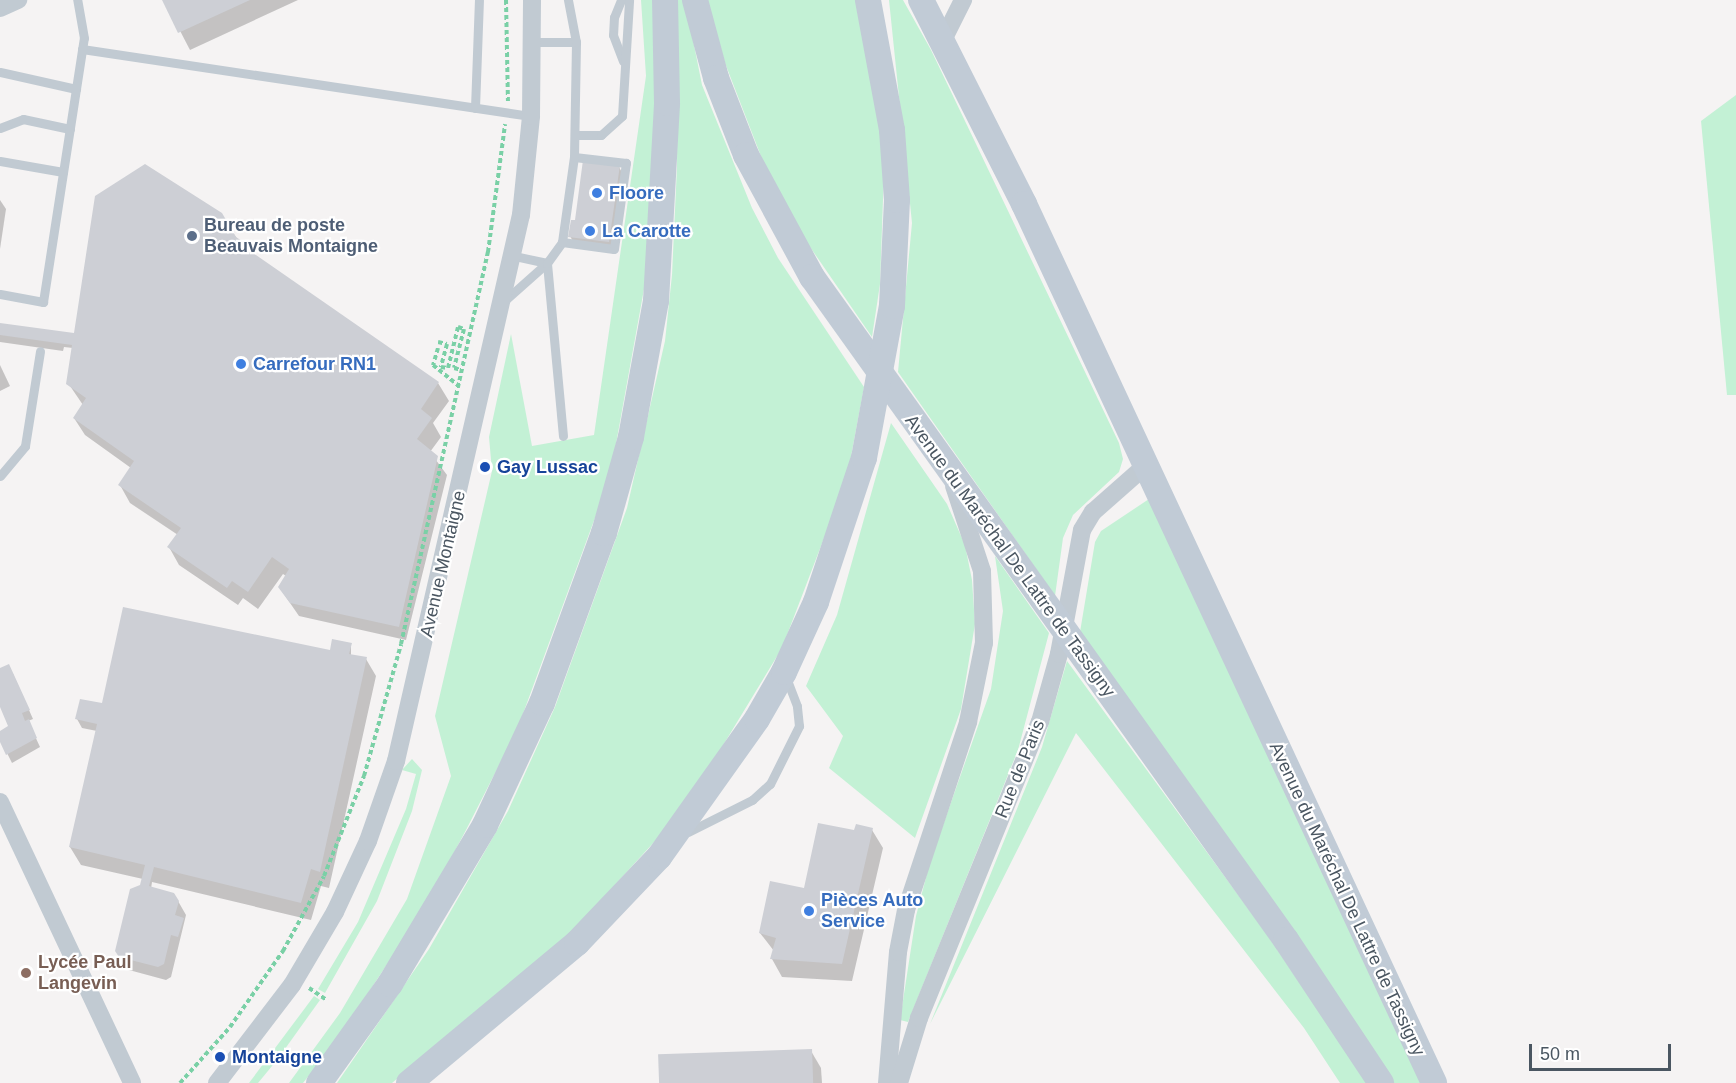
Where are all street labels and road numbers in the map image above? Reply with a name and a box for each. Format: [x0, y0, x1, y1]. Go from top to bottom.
street label: Avenue du Maréchal De Lattre de Tassigny [900, 411, 1120, 701]
street label: Avenue Montaigne [416, 489, 470, 639]
street label: Rue de Paris [990, 717, 1050, 821]
street label: Avenue du Maréchal De Lattre de Tassigny [1265, 739, 1429, 1059]

